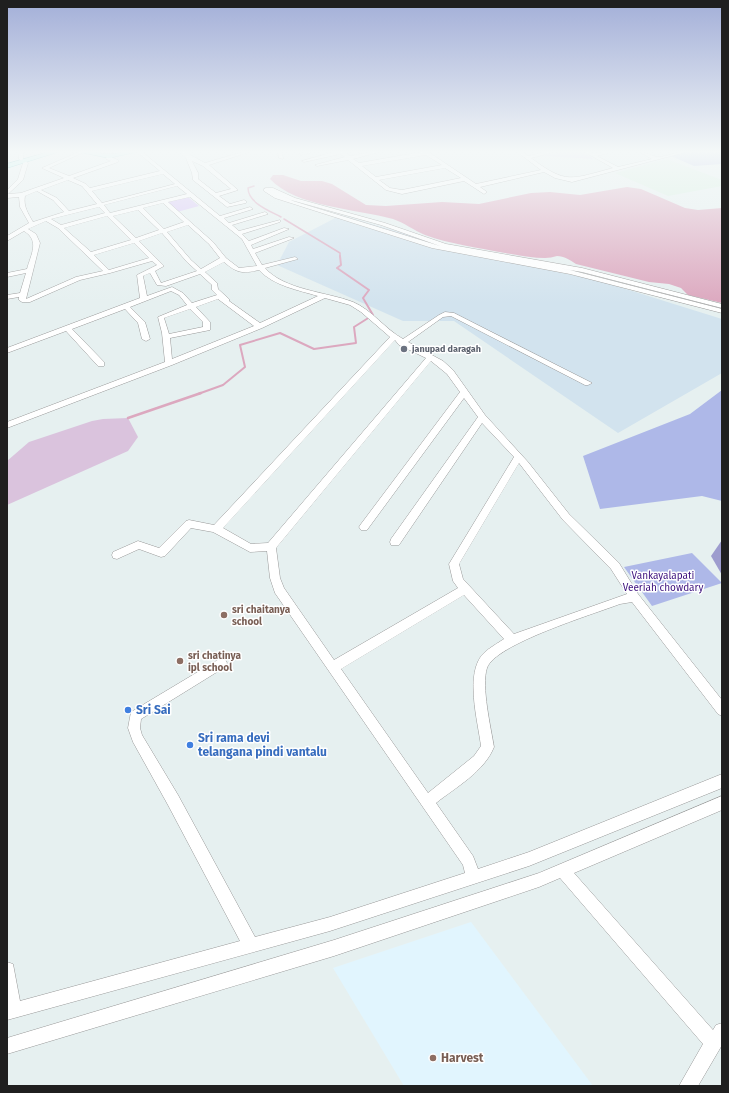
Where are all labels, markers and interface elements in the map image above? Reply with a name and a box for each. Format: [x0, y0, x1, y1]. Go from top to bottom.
marker: janupad daragah [399, 344, 409, 354]
place label: janupad daragah [411, 344, 481, 354]
park label: Vankayalapati Veeriah chowdary [623, 570, 703, 594]
place label: sri chaitanya school [232, 604, 291, 628]
marker: sri chaitanya school [219, 610, 229, 620]
place label: sri chatinya ipl school [188, 650, 241, 674]
marker: sri chatinya ipl school [175, 656, 185, 666]
place label: Sri Sai [136, 703, 171, 717]
marker: Sri Sai [123, 705, 133, 715]
place label: Sri rama devi telangana pindi vantalu [198, 731, 327, 759]
marker: Sri rama devi telangana pindi vantalu [185, 740, 195, 750]
place label: Harvest [441, 1051, 484, 1065]
marker: Harvest [428, 1053, 438, 1063]

